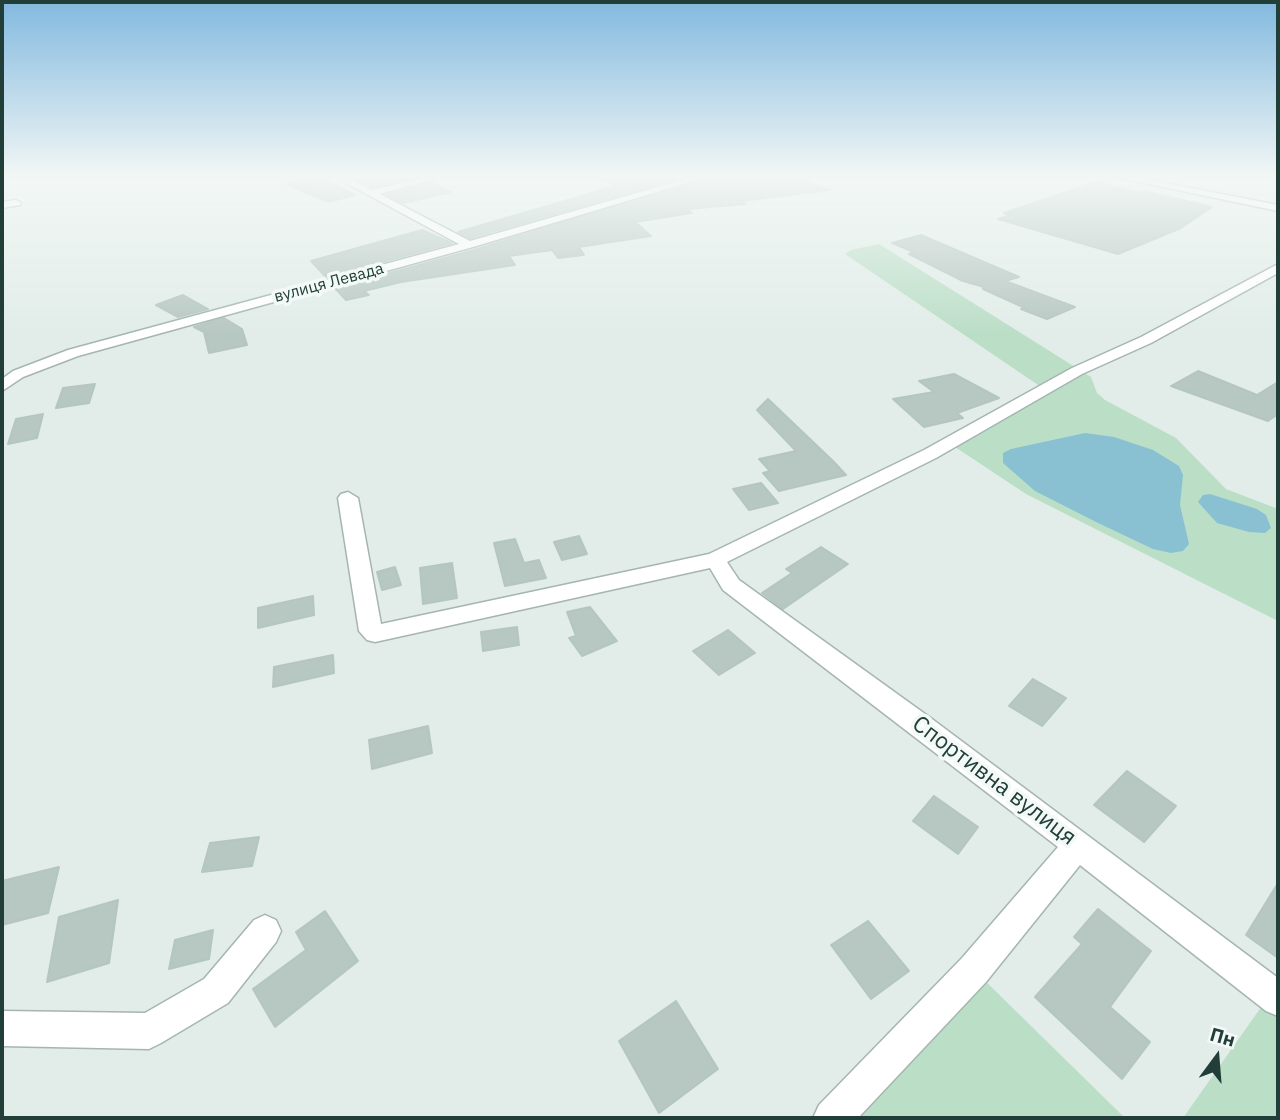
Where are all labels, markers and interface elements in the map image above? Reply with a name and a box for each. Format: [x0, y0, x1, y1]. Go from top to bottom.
street label: вулиця Левада [272, 259, 386, 307]
street label: Спортивна вулиця [907, 710, 1081, 852]
north arrow [1182, 1022, 1252, 1092]
text: Пн [1207, 1022, 1238, 1052]

